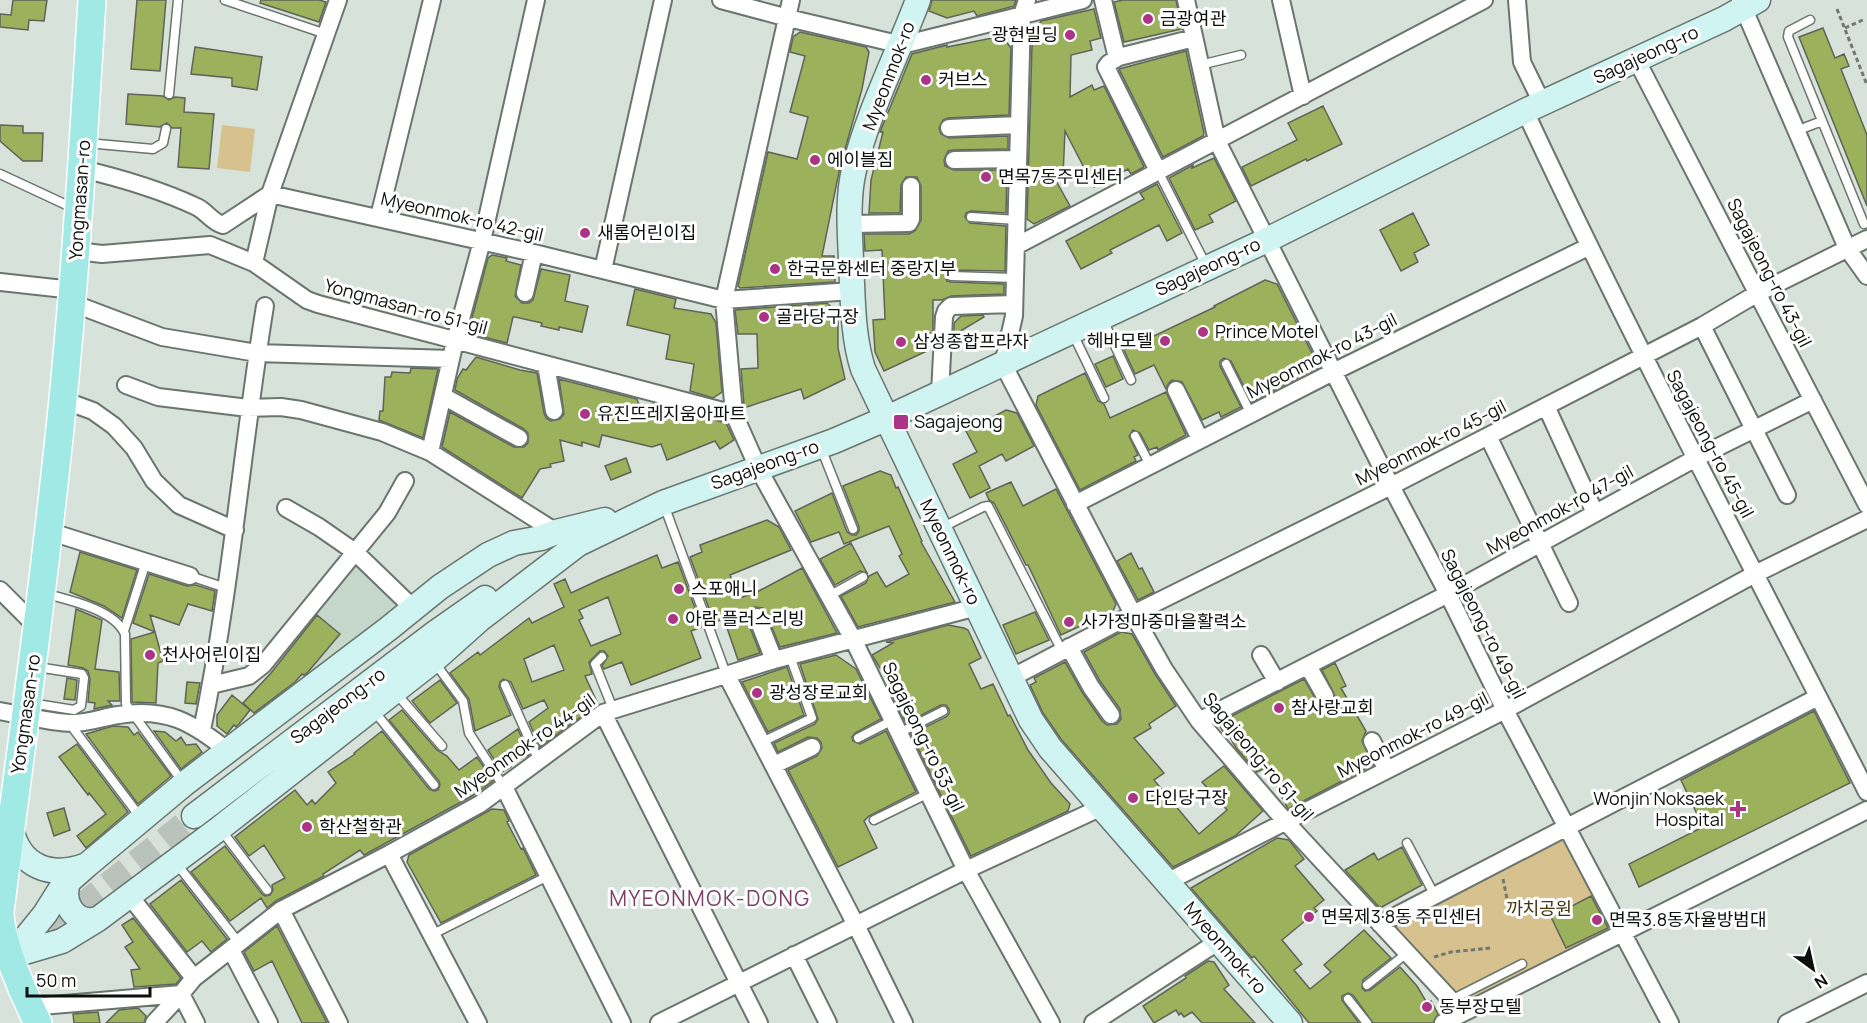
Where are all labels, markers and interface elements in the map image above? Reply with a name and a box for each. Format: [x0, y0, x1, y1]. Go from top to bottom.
place label: 금광여관 [1160, 6, 1227, 30]
marker: 금광여관 [1141, 12, 1155, 26]
street label: Myeonmok-ro [856, 18, 920, 134]
street label: Sagajeong-ro [1589, 19, 1702, 89]
place label: 광현빌딩 [992, 22, 1058, 46]
marker: 광현빌딩 [1063, 28, 1077, 42]
place label: 커브스 [938, 67, 988, 91]
marker: 커브스 [919, 73, 933, 87]
street label: Yongmasan-ro [63, 139, 95, 261]
place label: 에이블짐 [827, 147, 893, 171]
marker: 에이블짐 [808, 153, 822, 167]
place label: 면목7동주민센터 [998, 164, 1123, 188]
marker: 면목7동주민센터 [979, 170, 993, 184]
street label: Myeonmok-ro 42-gil [379, 186, 546, 246]
street label: Sagajeong-ro 43-gil [1722, 194, 1818, 351]
place label: 새롬어린이집 [597, 220, 696, 244]
marker: 새롬어린이집 [578, 226, 592, 240]
street label: Sagajeong-ro [1151, 231, 1264, 301]
place label: 한국문화센터 중랑지부 [787, 256, 956, 280]
marker: 한국문화센터 중랑지부 [768, 262, 782, 276]
street label: Yongmasan-ro 51-gil [322, 273, 491, 339]
place label: 골라당구장 [776, 304, 859, 328]
street label: Myeonmok-ro 43-gil [1242, 307, 1401, 403]
marker: 골라당구장 [757, 310, 771, 324]
place label: Prince Motel [1215, 319, 1318, 343]
marker: Prince Motel [1196, 325, 1210, 339]
place label: 헤바모텔 [1087, 328, 1153, 352]
place label: 삼성종합프라자 [913, 329, 1029, 353]
marker: 헤바모텔 [1158, 334, 1172, 348]
marker: 삼성종합프라자 [894, 335, 908, 349]
street label: Sagajeong-ro 45-gil [1662, 365, 1760, 522]
street label: Myeonmok-ro 45-gil [1351, 394, 1510, 491]
place label: 유진뜨레지움아파트 [597, 401, 746, 425]
marker: 유진뜨레지움아파트 [578, 407, 592, 421]
place label: Sagajeong [914, 409, 1003, 433]
marker: Sagajeong [892, 413, 910, 431]
street label: Sagajeong-ro [707, 433, 822, 495]
street label: Myeonmok-ro 47-gil [1482, 459, 1637, 560]
street label: Myeonmok-ro [915, 495, 987, 608]
street label: Sagajeong-ro 49-gil [1436, 545, 1532, 703]
place label: 스포애니 [691, 576, 757, 600]
marker: 스포애니 [672, 582, 686, 596]
place label: 아람 플러스리빙 [685, 606, 805, 630]
place label: 사가정마중마을활력소 [1081, 609, 1247, 633]
marker: 아람 플러스리빙 [666, 612, 680, 626]
marker: 사가정마중마을활력소 [1062, 615, 1076, 629]
place label: 천사어린이집 [162, 642, 261, 666]
marker: 천사어린이집 [143, 648, 157, 662]
street label: Yongmasan-ro [5, 653, 45, 775]
street label: Sagajeong-ro 53-gil [877, 658, 971, 815]
street label: Sagajeong-ro [285, 662, 390, 749]
place label: 광성장로교회 [769, 680, 868, 704]
marker: 광성장로교회 [750, 686, 764, 700]
street label: Myeonmok-ro 49-gil [1333, 686, 1492, 783]
street label: Sagajeong-ro 51-gil [1198, 687, 1320, 826]
street label: Myeonmok-ro 44-gil [449, 688, 600, 803]
place label: 참사랑교회 [1291, 695, 1374, 719]
marker: 참사랑교회 [1272, 701, 1286, 715]
place label: 다인당구장 [1145, 785, 1228, 809]
place label: Wonjin Noksaek Hospital [1593, 786, 1725, 831]
marker: 다인당구장 [1126, 791, 1140, 805]
marker: Wonjin Noksaek Hospital [1729, 800, 1747, 818]
place label: 학산철학관 [319, 814, 402, 838]
marker: 학산철학관 [300, 820, 314, 834]
district label: MYEONMOK-DONG [609, 884, 811, 912]
street label: Myeonmok-ro [1179, 896, 1272, 999]
park label: 까치공원 [1506, 896, 1572, 920]
place label: 면목제3·8동 주민센터 [1321, 904, 1482, 928]
place label: 면목3.8동자율방범대 [1609, 907, 1766, 931]
marker: 면목제3·8동 주민센터 [1302, 910, 1316, 924]
marker: 면목3.8동자율방범대 [1590, 913, 1604, 927]
north arrow [1783, 939, 1843, 999]
scale bar [27, 960, 150, 998]
text: 50 m [36, 968, 76, 992]
text: N [1810, 969, 1832, 994]
place label: 동부장모텔 [1439, 994, 1522, 1018]
marker: 동부장모텔 [1420, 1000, 1434, 1014]

